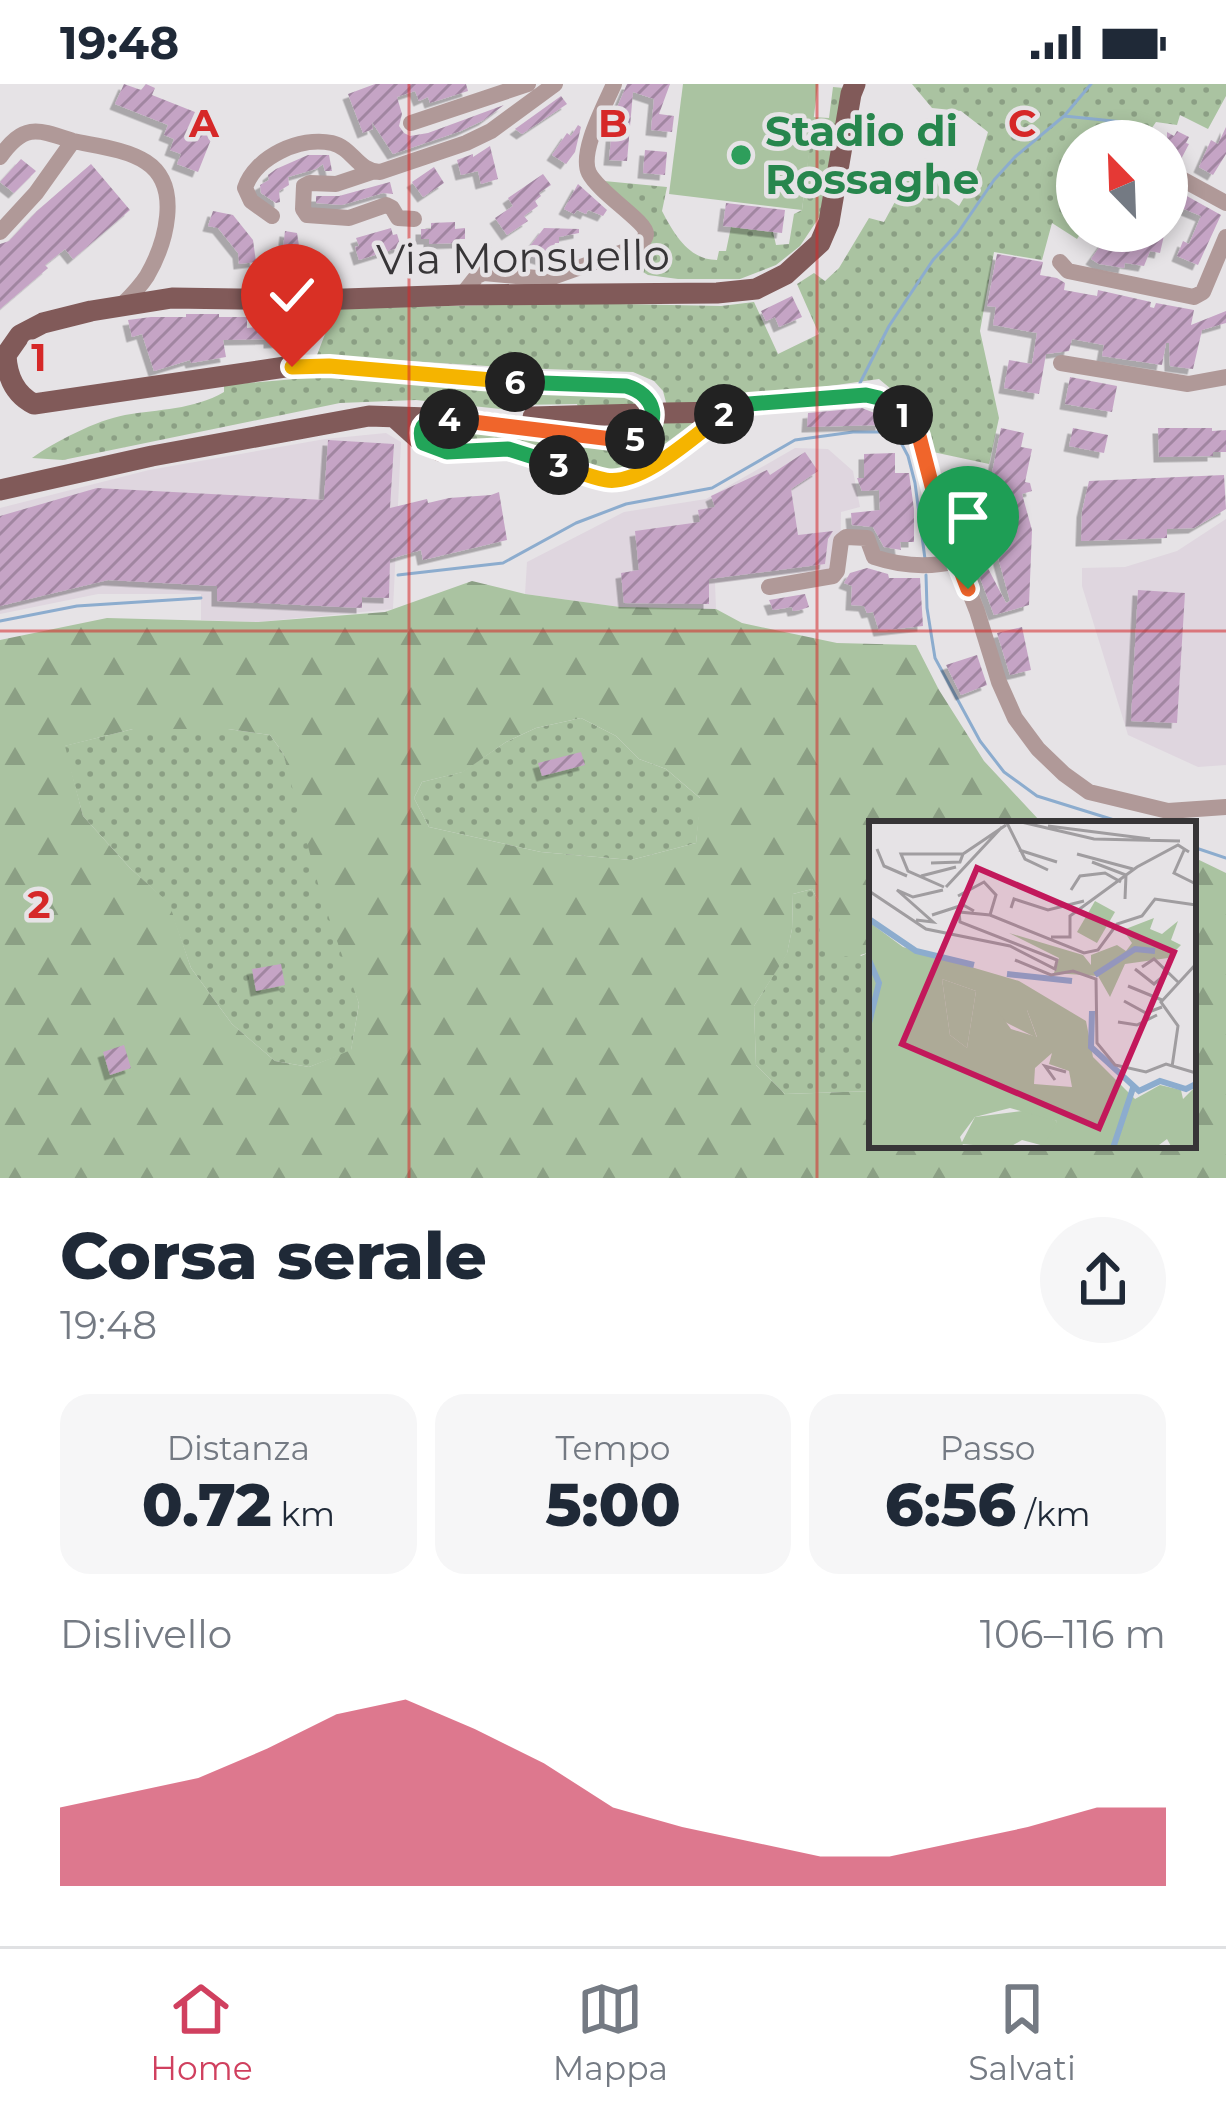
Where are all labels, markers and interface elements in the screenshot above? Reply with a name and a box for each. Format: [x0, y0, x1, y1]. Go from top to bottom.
text: 19:48 [60, 15, 179, 70]
text: A [188, 99, 220, 147]
text: B [598, 99, 628, 147]
text: C [1008, 99, 1036, 147]
place label: Stadio di Rossaghe [765, 105, 979, 205]
north arrow [1056, 120, 1188, 252]
map controls [1056, 120, 1188, 252]
marker: Stadio di Rossaghe [728, 142, 754, 168]
street label: Via Monsuello [376, 228, 670, 286]
pin [241, 244, 343, 367]
icon: check [259, 262, 325, 328]
text: 1 [31, 333, 47, 381]
pin: 6 [485, 352, 545, 412]
text: 6 [504, 362, 526, 402]
pin: 2 [694, 384, 754, 444]
pin: 1 [873, 385, 933, 445]
pin: 4 [419, 389, 479, 449]
text: 2 [714, 394, 734, 434]
text: 1 [897, 395, 909, 435]
text: 4 [438, 399, 460, 439]
pin: 5 [605, 409, 665, 469]
text: 5 [625, 419, 645, 459]
pin: 3 [529, 435, 589, 495]
text: 3 [549, 445, 569, 485]
pin [917, 466, 1019, 589]
icon: arrive [935, 484, 1001, 550]
inset map [869, 821, 1196, 1148]
text: 2 [27, 880, 51, 928]
text: Corsa serale [60, 1215, 487, 1296]
button: share [1040, 1217, 1166, 1343]
text: 19:48 [60, 1301, 157, 1349]
text: Distanza [167, 1428, 310, 1468]
text: Tempo [555, 1428, 671, 1468]
text: Passo [940, 1428, 1035, 1468]
text: 0.72 [142, 1468, 272, 1541]
text: 5:00 [545, 1468, 681, 1541]
text: 6:56 [885, 1468, 1016, 1541]
text: km [272, 1494, 335, 1534]
text: /km [1016, 1494, 1090, 1534]
text: Dislivello [60, 1610, 232, 1658]
text: 106–116 m [980, 1610, 1166, 1658]
tab: Home [150, 1976, 253, 2088]
tab: Mappa [553, 1976, 668, 2088]
tab: Salvati [968, 1976, 1076, 2088]

